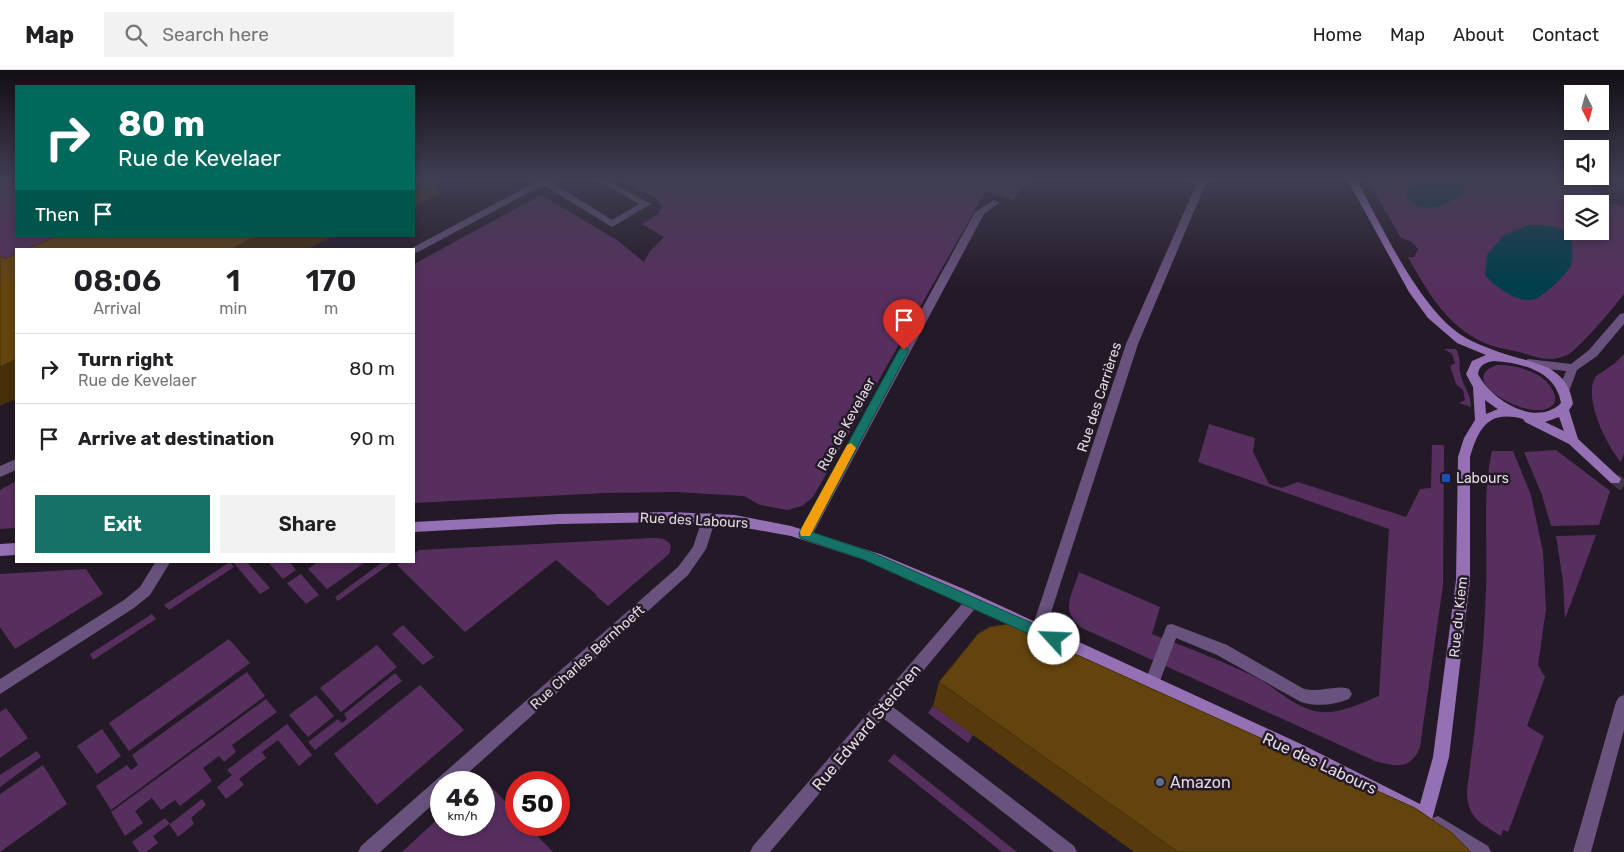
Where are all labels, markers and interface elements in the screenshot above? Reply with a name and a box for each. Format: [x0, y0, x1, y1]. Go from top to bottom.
search box [104, 12, 454, 57]
text: Map [25, 21, 74, 49]
icon: search [122, 21, 150, 49]
text: Search here [162, 23, 269, 46]
text: Home [1313, 24, 1362, 46]
text: Map [1390, 24, 1425, 46]
text: About [1453, 24, 1504, 46]
text: Contact [1532, 24, 1599, 46]
north arrow [1564, 85, 1609, 130]
map controls [1564, 85, 1609, 240]
text: 80 m [118, 103, 205, 145]
icon: right [35, 105, 100, 170]
button: sound [1564, 140, 1609, 185]
text: Rue de Kevelaer [118, 145, 281, 172]
button: layers [1564, 195, 1609, 240]
icon: arrive [89, 200, 117, 228]
text: Then [35, 203, 79, 226]
text: 08:06 [73, 263, 161, 299]
text: 1 [226, 263, 240, 299]
text: 170 [305, 263, 357, 299]
text: Arrival [93, 299, 141, 318]
text: min [219, 299, 247, 318]
text: m [324, 299, 338, 318]
pin [883, 299, 925, 350]
icon: arrive [890, 306, 918, 334]
street label: Rue des Carrières [1074, 340, 1125, 454]
text: Turn right [78, 348, 173, 371]
icon: right [35, 355, 63, 383]
text: 80 m [349, 357, 395, 380]
text: Rue de Kevelaer [78, 371, 197, 390]
street label: Rue de Kevelaer [814, 374, 879, 474]
icon: arrive [35, 425, 63, 453]
text: Arrive at destination [78, 427, 274, 450]
text: 90 m [350, 427, 395, 450]
place label: Labours [1456, 470, 1509, 487]
marker: Labours [1440, 472, 1452, 484]
button: Exit [35, 495, 210, 553]
button: Share [220, 495, 395, 553]
street label: Rue des Labours [639, 509, 749, 532]
street label: Rue du Kiem [1446, 576, 1471, 658]
street label: Rue Charles Bernhoeft [527, 601, 648, 713]
position arrow [1027, 612, 1079, 664]
street label: Rue Edward Steichen [808, 660, 925, 794]
street label: Rue des Labours [1260, 729, 1380, 798]
speed limit sign: 50 [505, 771, 570, 836]
place label: Amazon [1170, 773, 1231, 792]
marker: Amazon [1154, 776, 1166, 788]
text: 46 [446, 783, 479, 812]
text: km/h [448, 809, 477, 823]

